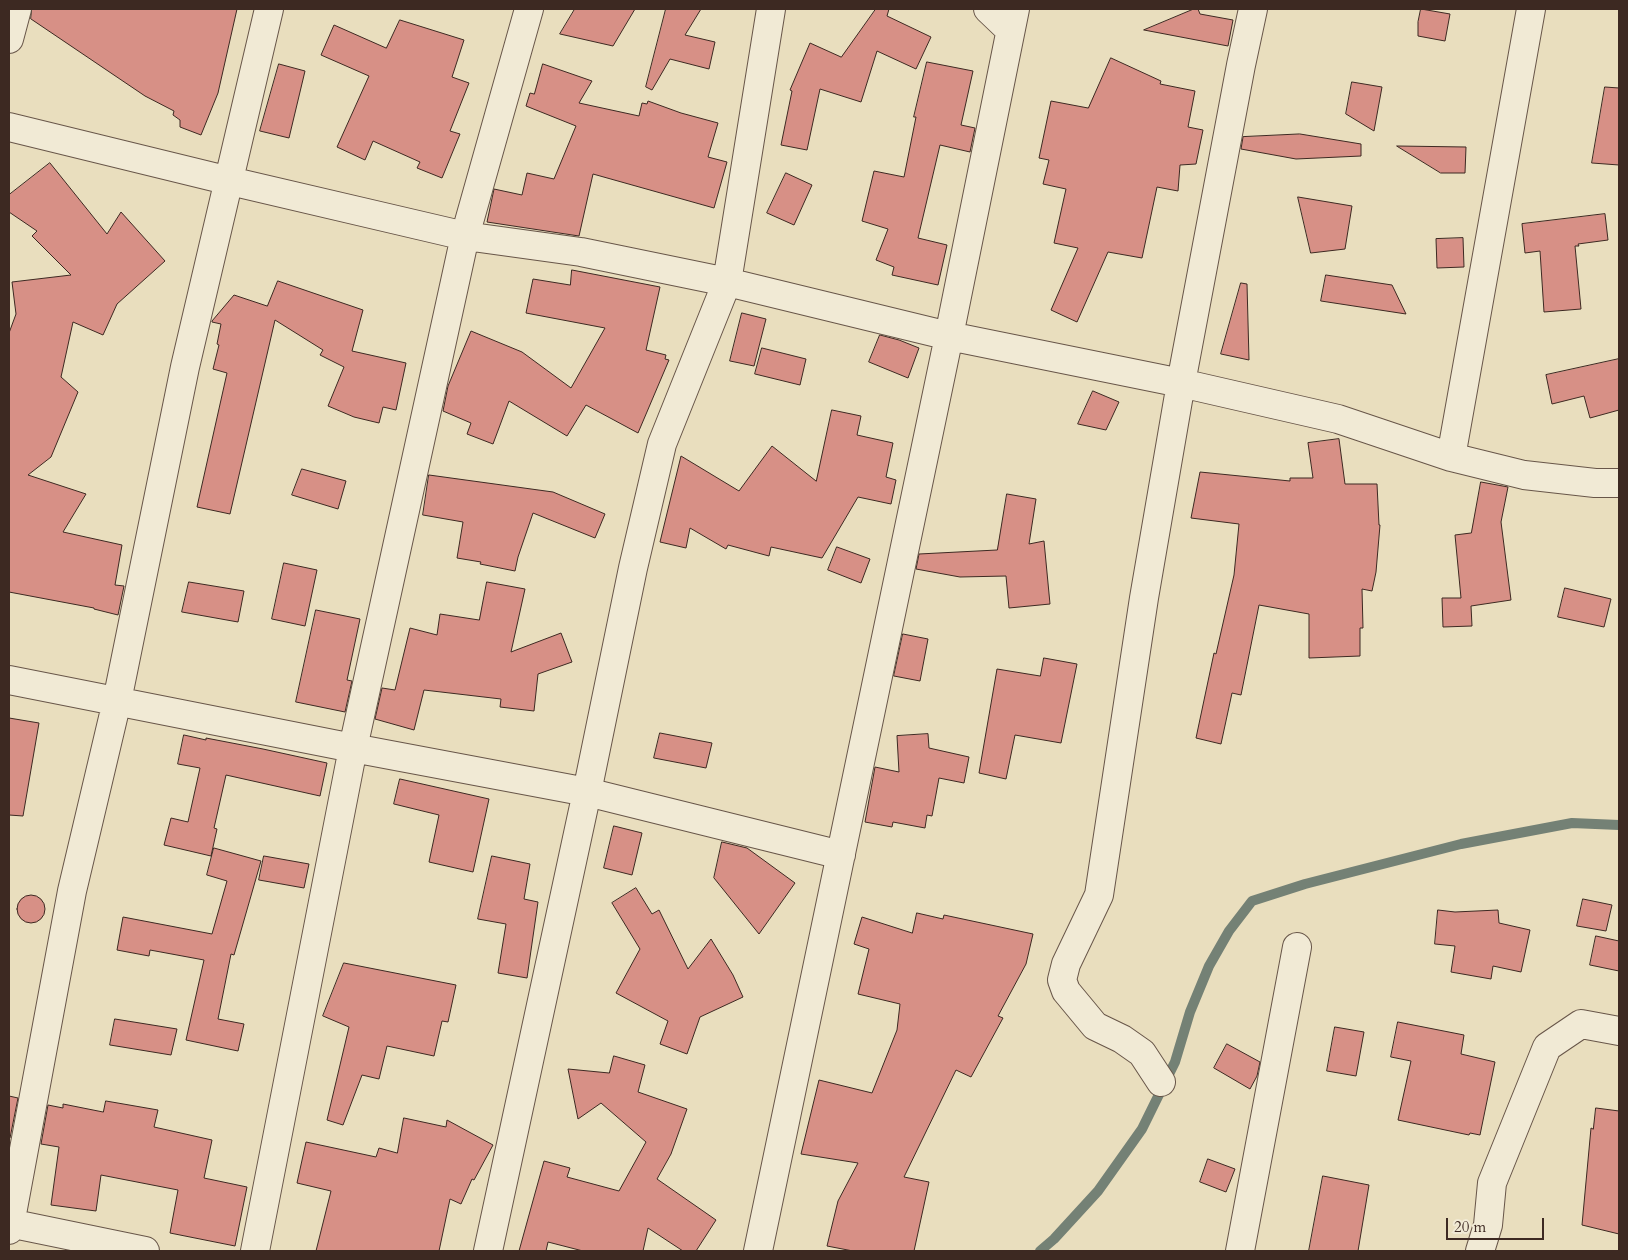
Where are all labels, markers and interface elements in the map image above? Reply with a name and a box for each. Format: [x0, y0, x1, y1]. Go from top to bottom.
scale bar [1448, 1208, 1546, 1240]
text: 20 m [1454, 1217, 1486, 1237]

